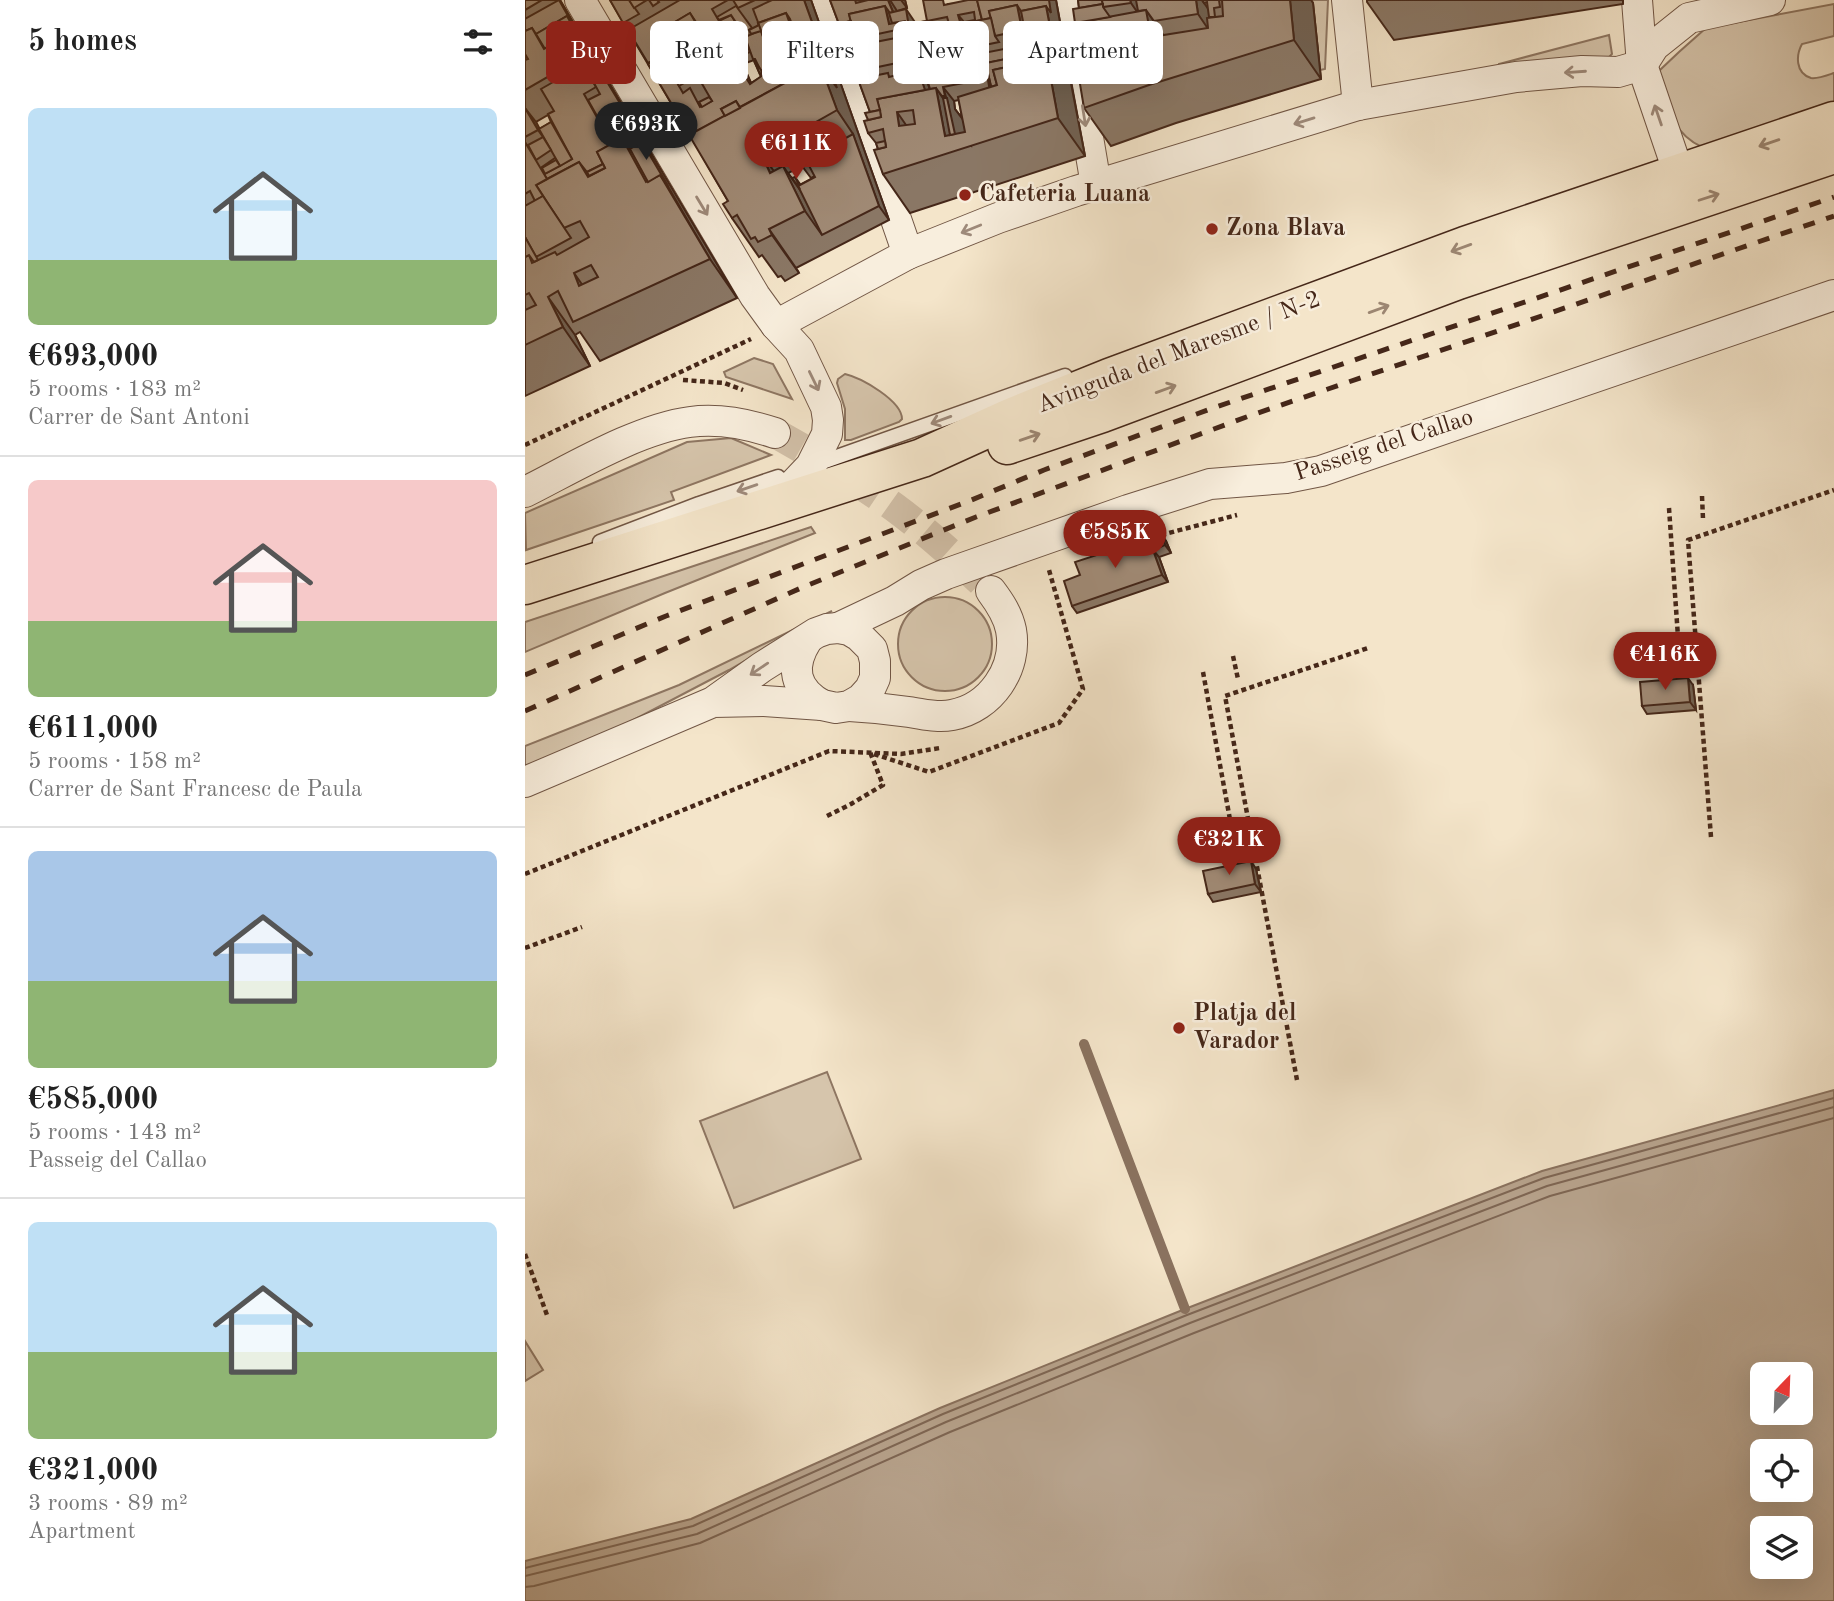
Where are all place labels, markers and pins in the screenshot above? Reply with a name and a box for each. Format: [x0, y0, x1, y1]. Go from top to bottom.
pin: €693K [597, 102, 695, 162]
pin: €611K [747, 122, 845, 181]
place label: Cafeteria Luana [979, 183, 1150, 207]
marker: Cafeteria Luana [957, 187, 973, 203]
place label: Zona Blava [1226, 217, 1345, 241]
marker: Zona Blava [1204, 221, 1220, 237]
pin: €585K [1066, 510, 1164, 570]
pin: €416K [1616, 632, 1714, 692]
pin: €321K [1180, 818, 1278, 877]
place label: Platja del Varador [1193, 1002, 1296, 1054]
marker: Platja del Varador [1171, 1020, 1187, 1036]

